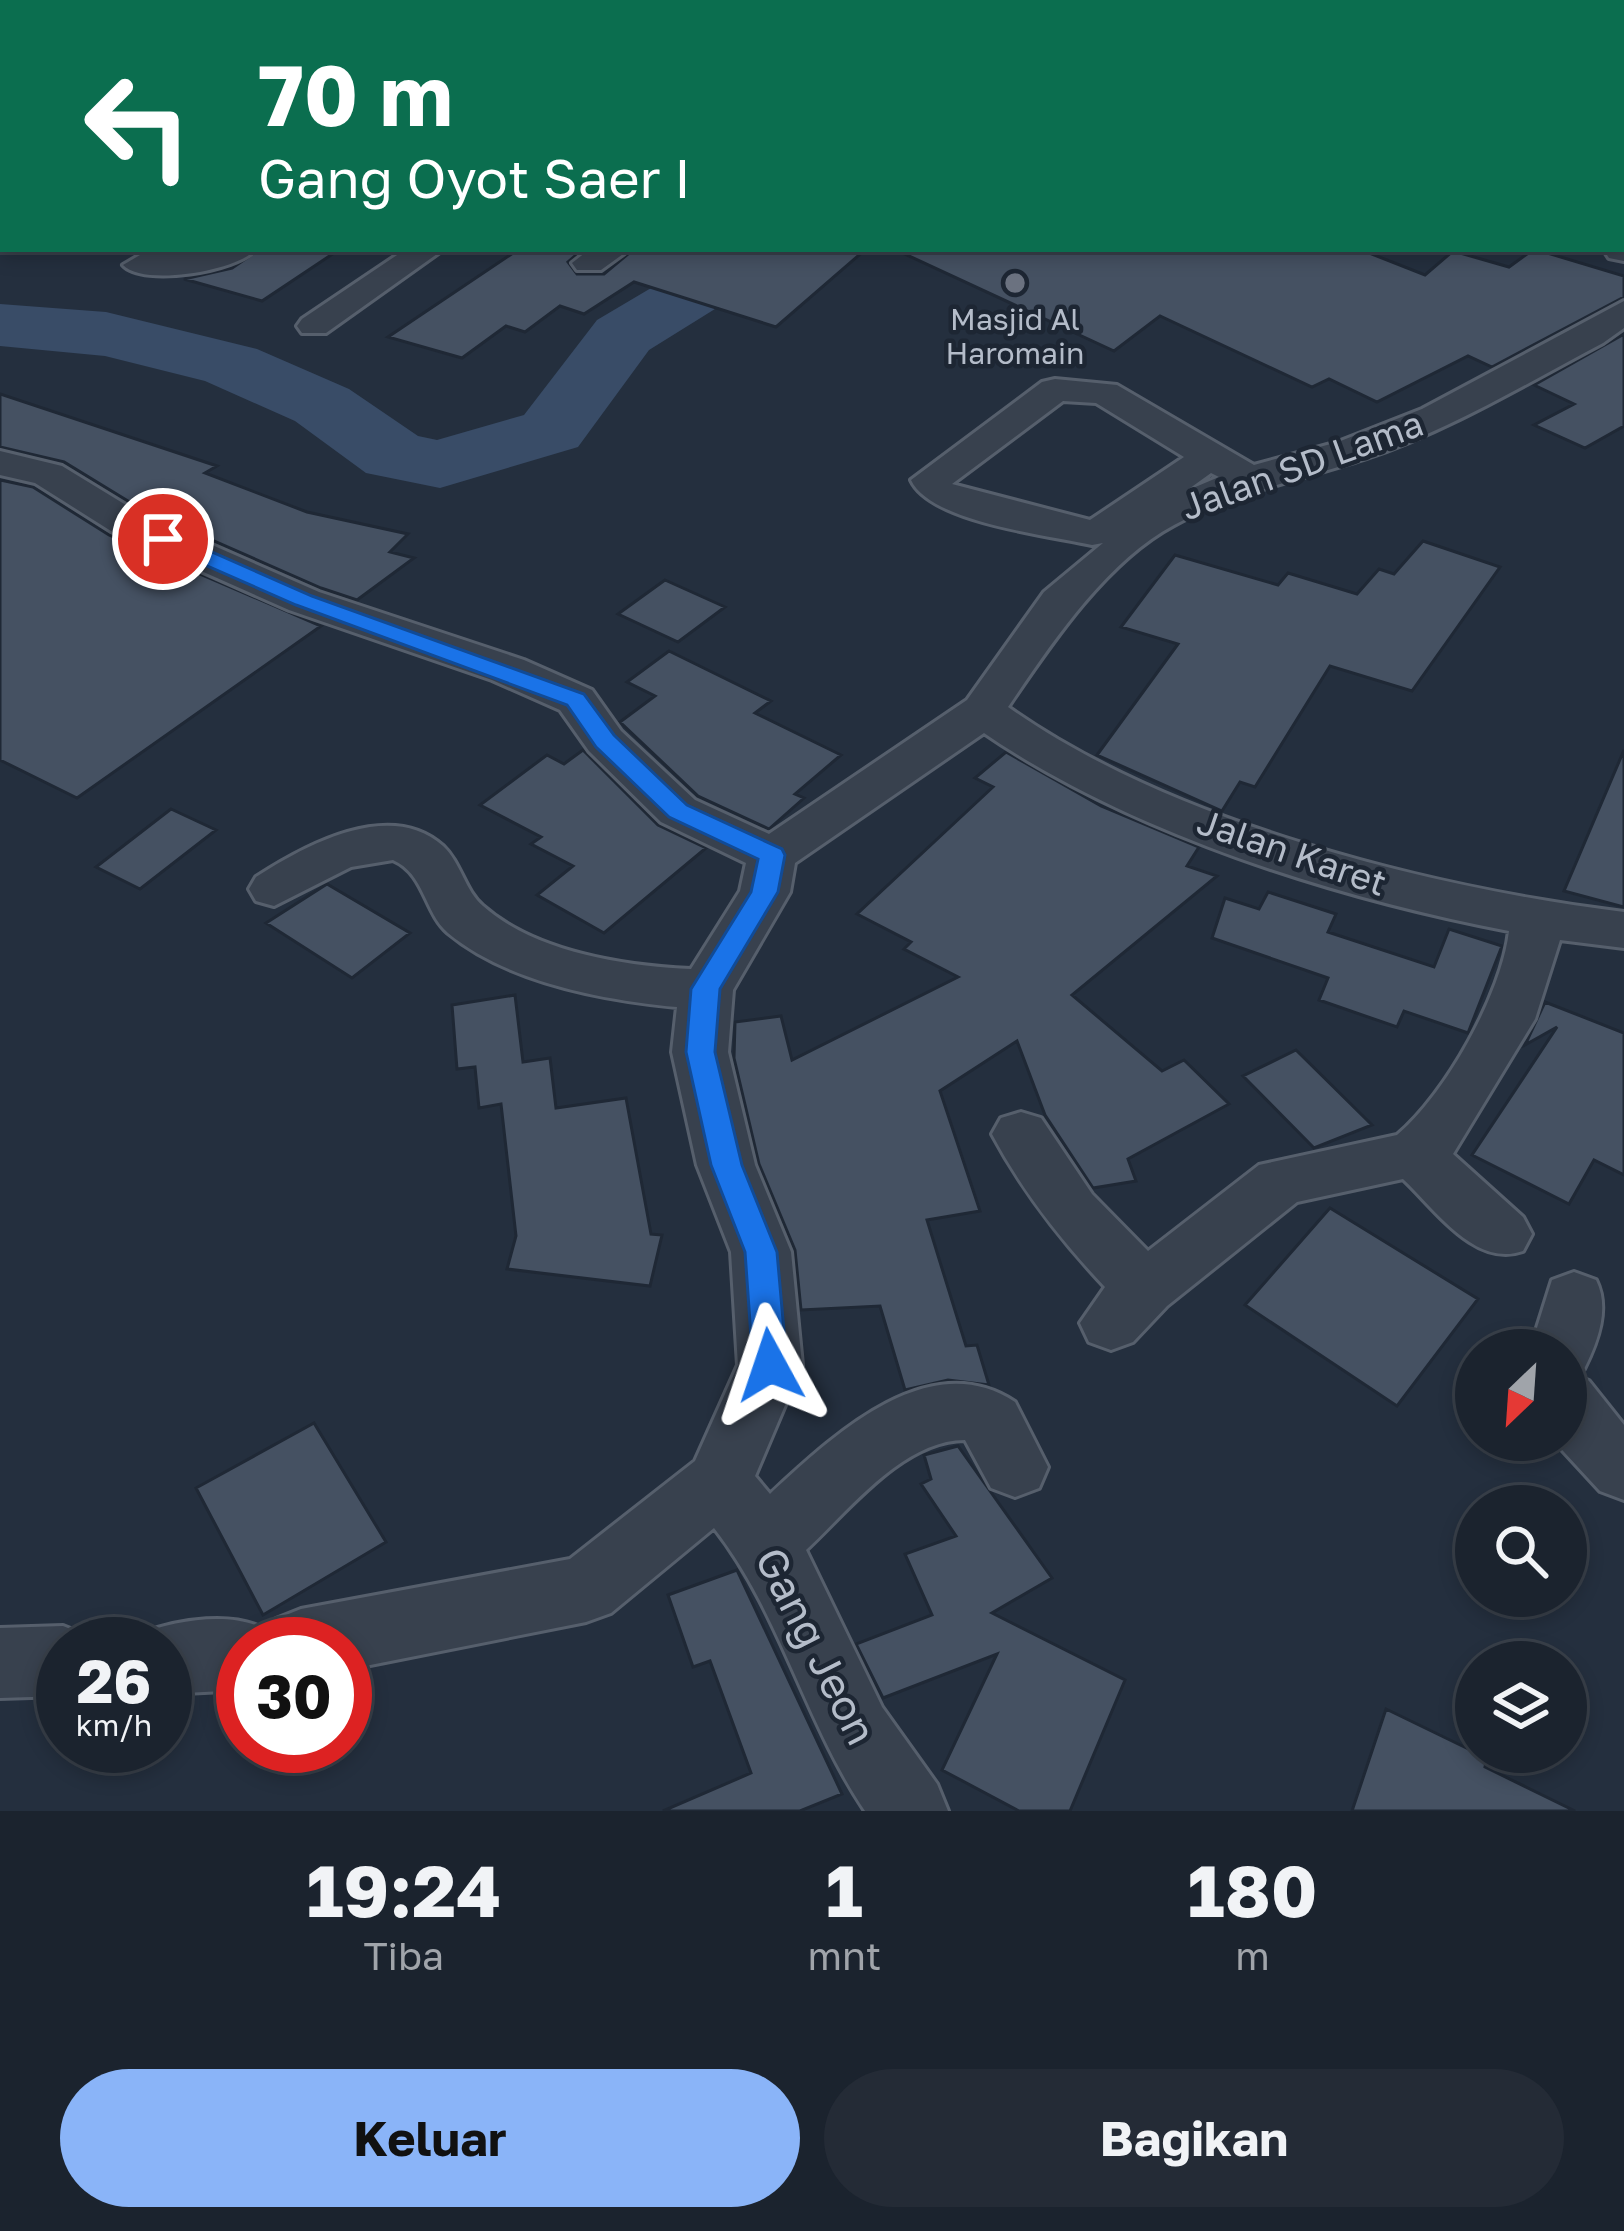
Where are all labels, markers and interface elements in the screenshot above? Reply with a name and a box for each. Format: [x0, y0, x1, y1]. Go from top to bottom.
text: 70 m [258, 44, 453, 144]
icon: left [60, 48, 216, 204]
text: Gang Oyot Saer I [258, 145, 691, 210]
marker: Masjid Al Haromain [1002, 270, 1028, 296]
place label: Masjid Al Haromain [945, 301, 1085, 371]
street label: Jalan SD Lama [1175, 401, 1429, 528]
pin [112, 488, 214, 590]
icon: arrive [130, 506, 196, 572]
street label: Jalan Karet [1192, 799, 1392, 904]
position arrow [707, 1302, 833, 1428]
north arrow [1455, 1329, 1587, 1461]
map controls [1455, 1329, 1587, 1773]
button: search [1455, 1485, 1587, 1617]
street label: Gang Jeon [746, 1539, 888, 1752]
speed limit sign: 30 [216, 1617, 372, 1773]
button: layers [1455, 1641, 1587, 1773]
text: 26 [77, 1644, 151, 1716]
text: km/h [76, 1707, 152, 1743]
text: 19:24 [306, 1846, 501, 1933]
text: 1 [826, 1846, 863, 1933]
text: 180 [1188, 1846, 1318, 1933]
text: Tiba [363, 1932, 444, 1979]
text: mnt [808, 1932, 881, 1979]
text: m [1235, 1932, 1270, 1979]
button: Keluar [60, 2069, 800, 2207]
button: Bagikan [824, 2069, 1564, 2207]

